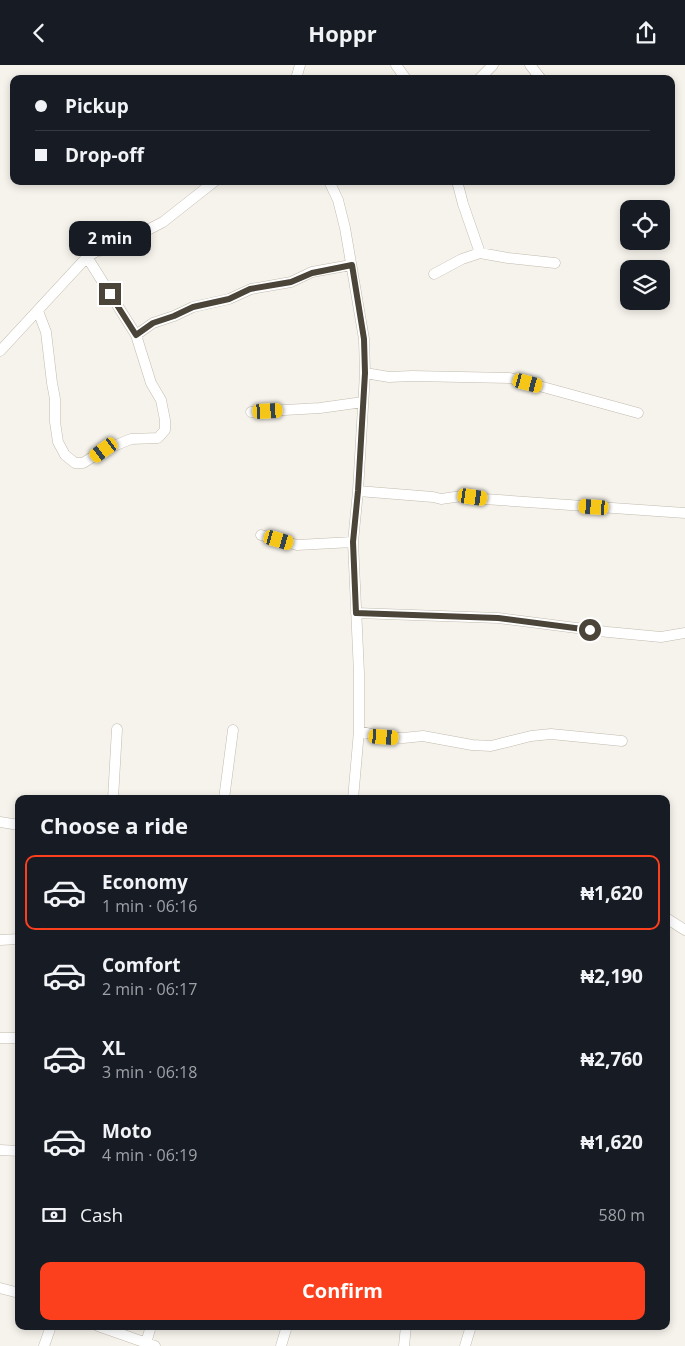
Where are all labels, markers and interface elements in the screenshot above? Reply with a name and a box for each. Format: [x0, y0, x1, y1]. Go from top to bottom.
text: Hoppr [308, 18, 377, 48]
icon: back [25, 19, 53, 47]
icon: share [632, 19, 660, 47]
text: Pickup [65, 93, 129, 119]
text: Drop-off [65, 142, 144, 168]
map controls [620, 200, 670, 310]
button: locate [620, 200, 670, 250]
callout: 2 min [69, 221, 151, 257]
text: 2 min [88, 227, 132, 249]
button: layers [620, 260, 670, 310]
route end [99, 283, 121, 305]
car [511, 372, 544, 394]
car [252, 403, 283, 419]
car [87, 435, 120, 465]
car [457, 487, 488, 507]
car [578, 498, 609, 516]
car [262, 529, 295, 551]
route start [579, 619, 601, 641]
car [368, 728, 399, 746]
text: Choose a ride [40, 810, 188, 840]
text: Economy [102, 869, 188, 895]
icon: car [42, 870, 87, 915]
text: ₦1,620 [580, 880, 643, 906]
text: 1 min · 06:16 [102, 895, 197, 917]
text: Comfort [102, 952, 181, 978]
icon: car [42, 953, 87, 998]
text: ₦2,190 [580, 963, 643, 989]
text: 2 min · 06:17 [102, 978, 197, 1000]
text: XL [102, 1035, 125, 1061]
icon: car [42, 1036, 87, 1081]
text: ₦2,760 [580, 1046, 643, 1072]
text: 3 min · 06:18 [102, 1061, 197, 1083]
text: Moto [102, 1118, 152, 1144]
icon: car [42, 1119, 87, 1164]
text: ₦1,620 [580, 1129, 643, 1155]
text: 4 min · 06:19 [102, 1144, 197, 1166]
icon: cash [40, 1201, 68, 1229]
text: Cash [80, 1202, 123, 1228]
text: 580 m [599, 1204, 645, 1226]
button: Confirm [40, 1262, 645, 1320]

